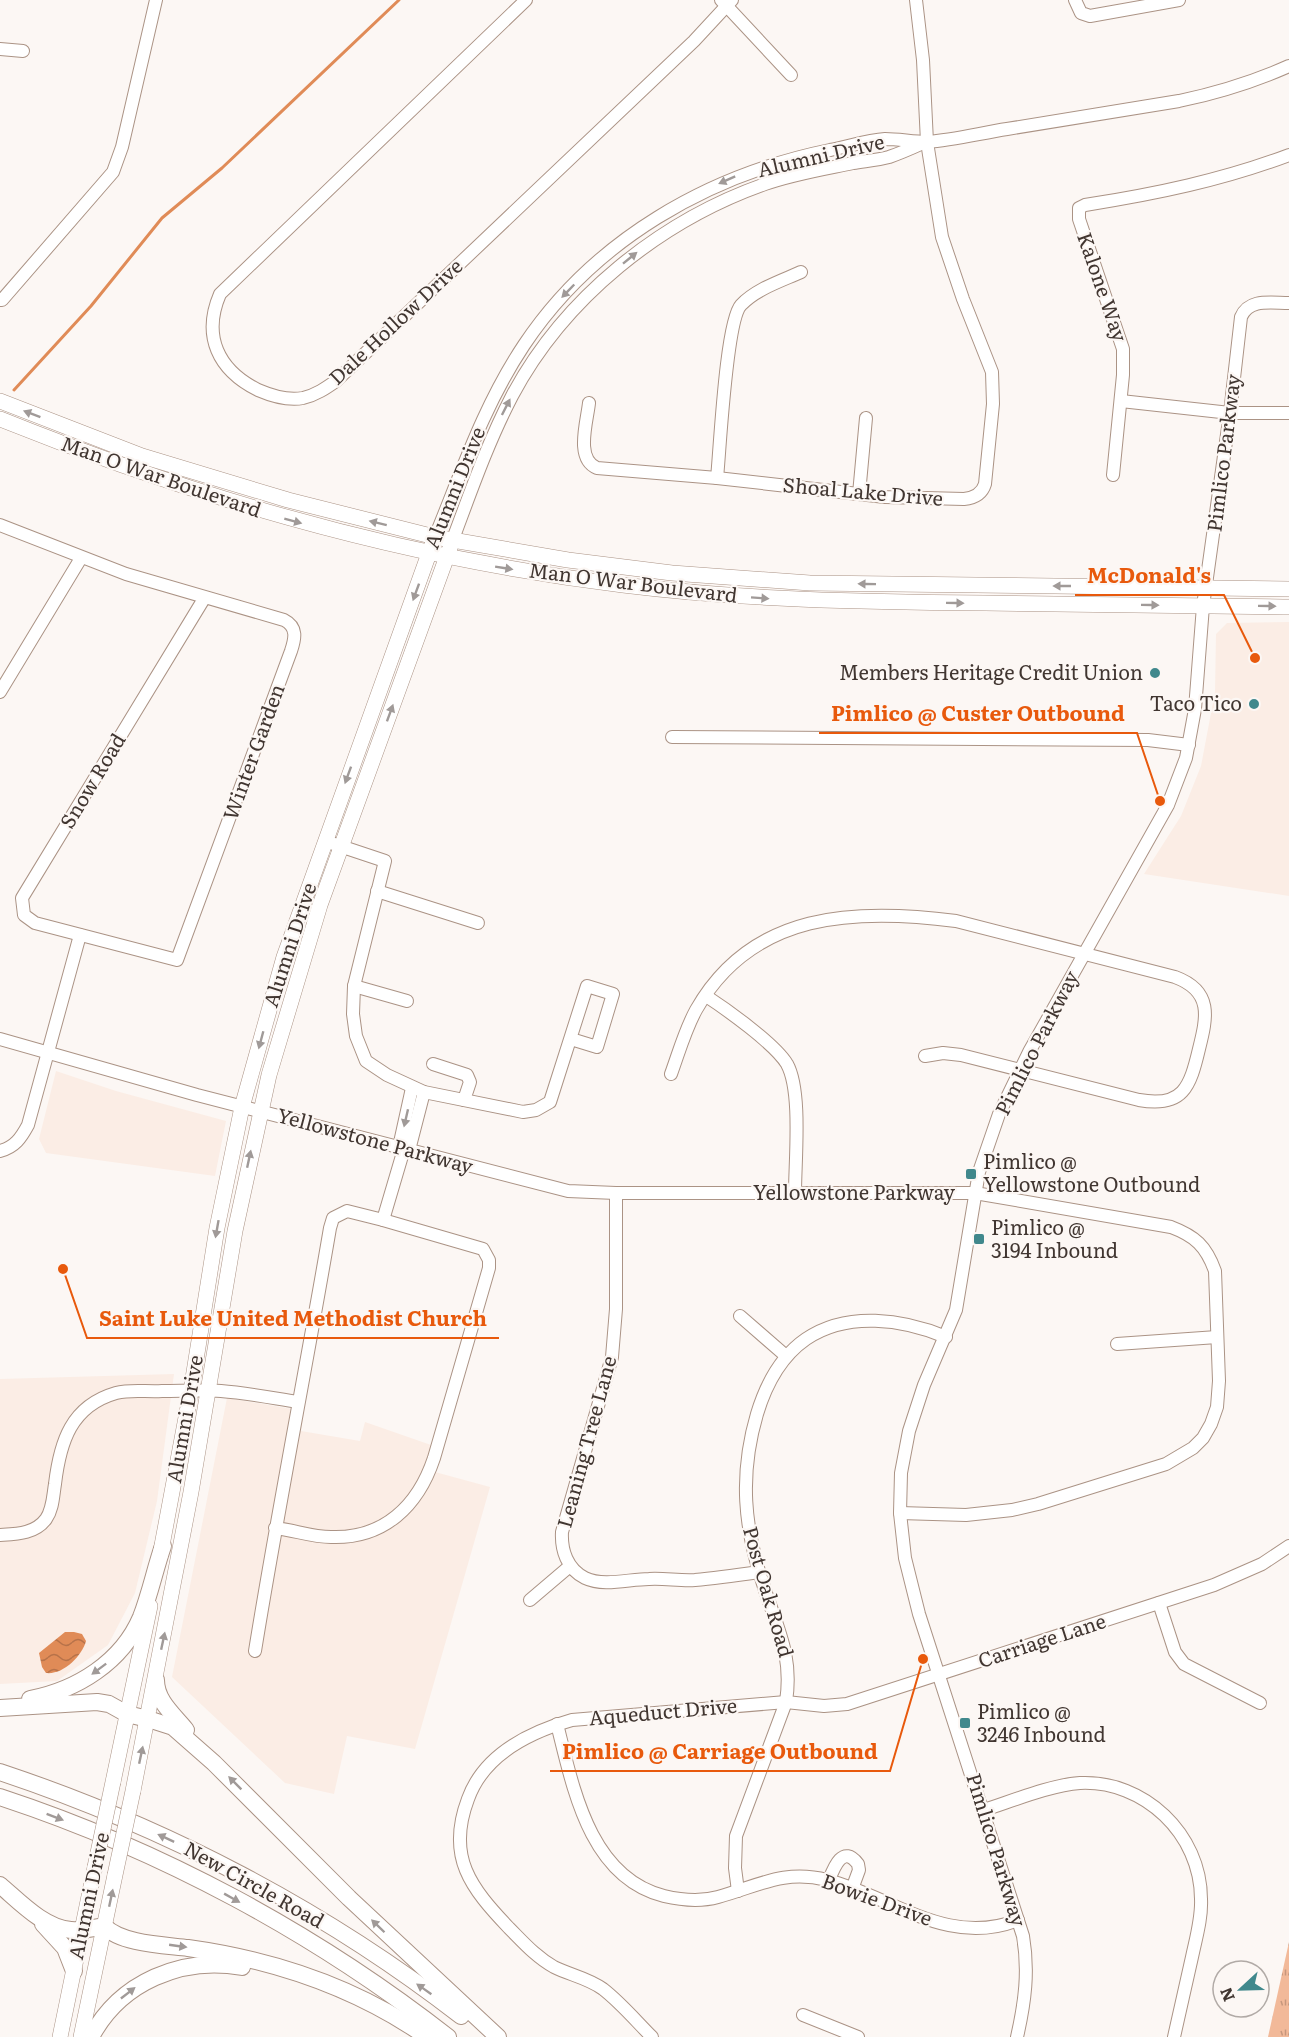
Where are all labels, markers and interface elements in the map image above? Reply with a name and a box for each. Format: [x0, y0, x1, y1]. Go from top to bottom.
street label: Alumni Drive [754, 125, 887, 183]
one-way arrow [719, 176, 736, 185]
street label: Kalone Way [1071, 228, 1137, 345]
street label: Dale Hollow Drive [321, 250, 468, 391]
one-way arrow [622, 252, 638, 265]
one-way arrow [562, 283, 576, 297]
street label: Pimlico Parkway [1197, 372, 1247, 533]
one-way arrow [501, 399, 511, 416]
one-way arrow [23, 409, 41, 418]
street label: Alumni Drive [415, 422, 491, 553]
street label: Man O War Boulevard [58, 427, 266, 523]
street label: Shoal Lake Drive [782, 468, 945, 512]
one-way arrow [284, 517, 302, 526]
one-way arrow [369, 517, 387, 527]
street label: Man O War Boulevard [527, 553, 739, 609]
callout: McDonald's [1075, 556, 1224, 595]
text: McDonald's [1087, 558, 1211, 589]
one-way arrow [495, 563, 514, 572]
one-way arrow [858, 579, 877, 589]
one-way arrow [1053, 581, 1072, 591]
one-way arrow [410, 583, 420, 601]
one-way arrow [751, 593, 770, 602]
one-way arrow [946, 598, 965, 608]
one-way arrow [1141, 600, 1160, 610]
one-way arrow [1257, 601, 1276, 611]
place label: Members Heritage Credit Union [839, 656, 1143, 686]
marker: Members Heritage Credit Union [1148, 666, 1162, 680]
street label: Winter Garden [214, 679, 291, 823]
place label: Taco Tico [1150, 687, 1242, 717]
callout: Pimlico @ Custer Outbound [819, 694, 1137, 733]
text: Pimlico @ Custer Outbound [831, 696, 1125, 727]
marker: Taco Tico [1247, 697, 1261, 711]
one-way arrow [385, 704, 395, 722]
street label: Snow Road [51, 727, 132, 833]
one-way arrow [343, 766, 352, 784]
street label: Alumni Drive [254, 878, 322, 1011]
street label: Pimlico Parkway [986, 964, 1085, 1120]
one-way arrow [256, 1031, 265, 1049]
street label: Yellowstone Parkway [274, 1098, 477, 1180]
one-way arrow [400, 1108, 410, 1127]
place label: Pimlico @ Yellowstone Outbound [983, 1145, 1200, 1198]
one-way arrow [245, 1150, 254, 1169]
marker: Pimlico @ Yellowstone Outbound [964, 1167, 978, 1181]
street label: Yellowstone Parkway [753, 1176, 955, 1206]
place label: Pimlico @ 3194 Inbound [991, 1211, 1118, 1264]
one-way arrow [212, 1220, 221, 1239]
marker: Pimlico @ 3194 Inbound [972, 1232, 986, 1246]
callout: Saint Luke United Methodist Church [87, 1299, 499, 1338]
text: Saint Luke United Methodist Church [99, 1301, 487, 1332]
street label: Alumni Drive [157, 1352, 209, 1485]
street label: Leaning Tree Lane [548, 1352, 622, 1531]
street label: Post Oak Road [737, 1522, 803, 1660]
street label: Carriage Lane [974, 1604, 1109, 1674]
one-way arrow [159, 1631, 168, 1650]
one-way arrow [91, 1663, 107, 1675]
street label: Aqueduct Drive [587, 1689, 738, 1731]
place label: Pimlico @ 3246 Inbound [977, 1695, 1106, 1748]
marker: Pimlico @ 3246 Inbound [958, 1716, 972, 1730]
callout: Pimlico @ Carriage Outbound [550, 1732, 890, 1771]
text: Pimlico @ Carriage Outbound [562, 1734, 878, 1765]
one-way arrow [137, 1745, 146, 1764]
street label: Pimlico Parkway [960, 1769, 1036, 1930]
one-way arrow [228, 1777, 242, 1791]
one-way arrow [46, 1813, 64, 1822]
street label: Alumni Drive [59, 1829, 115, 1962]
street label: New Circle Road [179, 1832, 331, 1934]
one-way arrow [157, 1833, 174, 1842]
street label: Bowie Drive [818, 1864, 937, 1932]
one-way arrow [106, 1888, 116, 1907]
one-way arrow [224, 1893, 241, 1903]
one-way arrow [370, 1919, 385, 1933]
one-way arrow [169, 1942, 188, 1951]
north arrow [1211, 1959, 1271, 2019]
one-way arrow [416, 1984, 432, 1995]
text: N [1213, 1984, 1240, 2006]
one-way arrow [120, 1986, 136, 1999]

